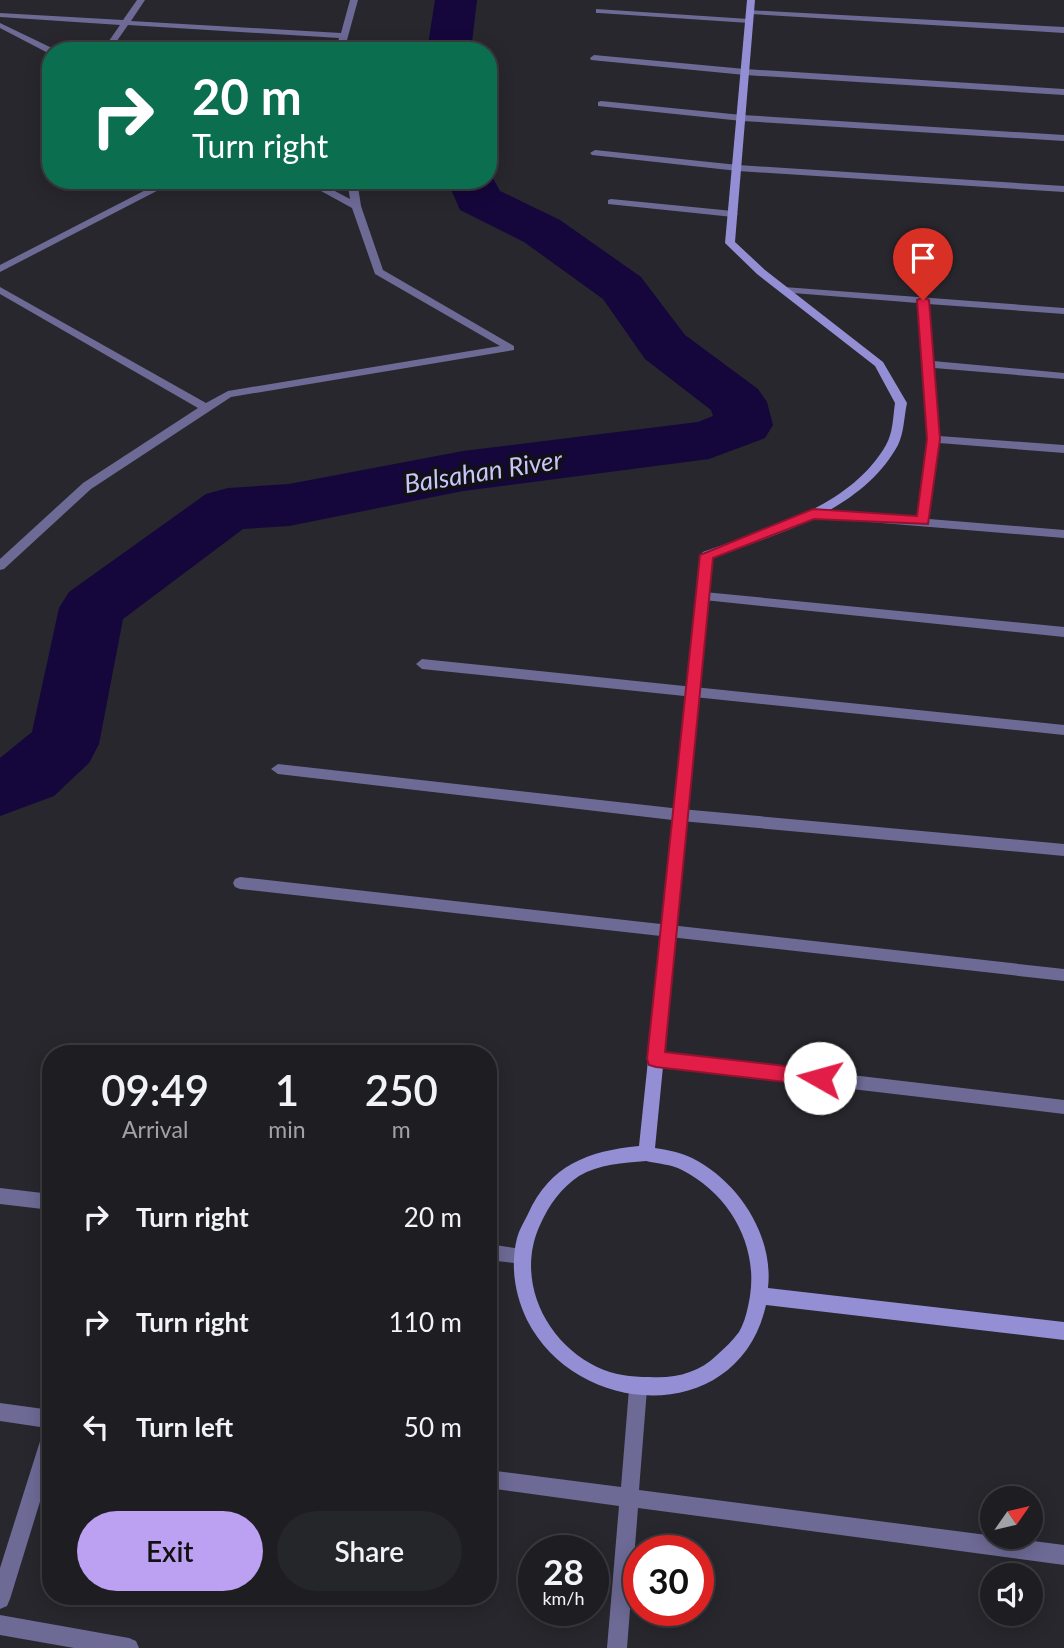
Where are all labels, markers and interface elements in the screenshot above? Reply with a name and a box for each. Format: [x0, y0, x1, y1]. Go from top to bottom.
text: 20 m [192, 67, 302, 125]
icon: right [77, 70, 168, 161]
text: Turn right [192, 126, 328, 165]
pin [893, 228, 953, 300]
icon: arrive [904, 239, 942, 277]
water label: Balsahan River [402, 443, 565, 499]
position arrow [783, 1041, 857, 1115]
text: 09:49 [101, 1065, 209, 1115]
text: 1 [275, 1065, 299, 1115]
text: 250 [365, 1065, 438, 1115]
text: Arrival [122, 1115, 188, 1143]
text: min [268, 1115, 306, 1143]
text: m [392, 1115, 411, 1143]
icon: right [77, 1198, 115, 1236]
text: Turn right [136, 1201, 249, 1233]
text: 20 m [404, 1201, 462, 1233]
icon: right [77, 1303, 115, 1341]
text: Turn right [136, 1306, 249, 1338]
text: 110 m [389, 1306, 462, 1338]
icon: left [77, 1408, 115, 1446]
text: Turn left [136, 1411, 233, 1443]
text: 50 m [404, 1411, 462, 1443]
north arrow [980, 1486, 1043, 1549]
map controls [980, 1486, 1043, 1626]
button: Exit [77, 1511, 263, 1591]
button: Share [277, 1511, 462, 1591]
speed limit sign: 30 [623, 1535, 714, 1626]
text: 28 [543, 1550, 584, 1592]
button: sound [980, 1563, 1043, 1626]
text: km/h [542, 1587, 585, 1609]

